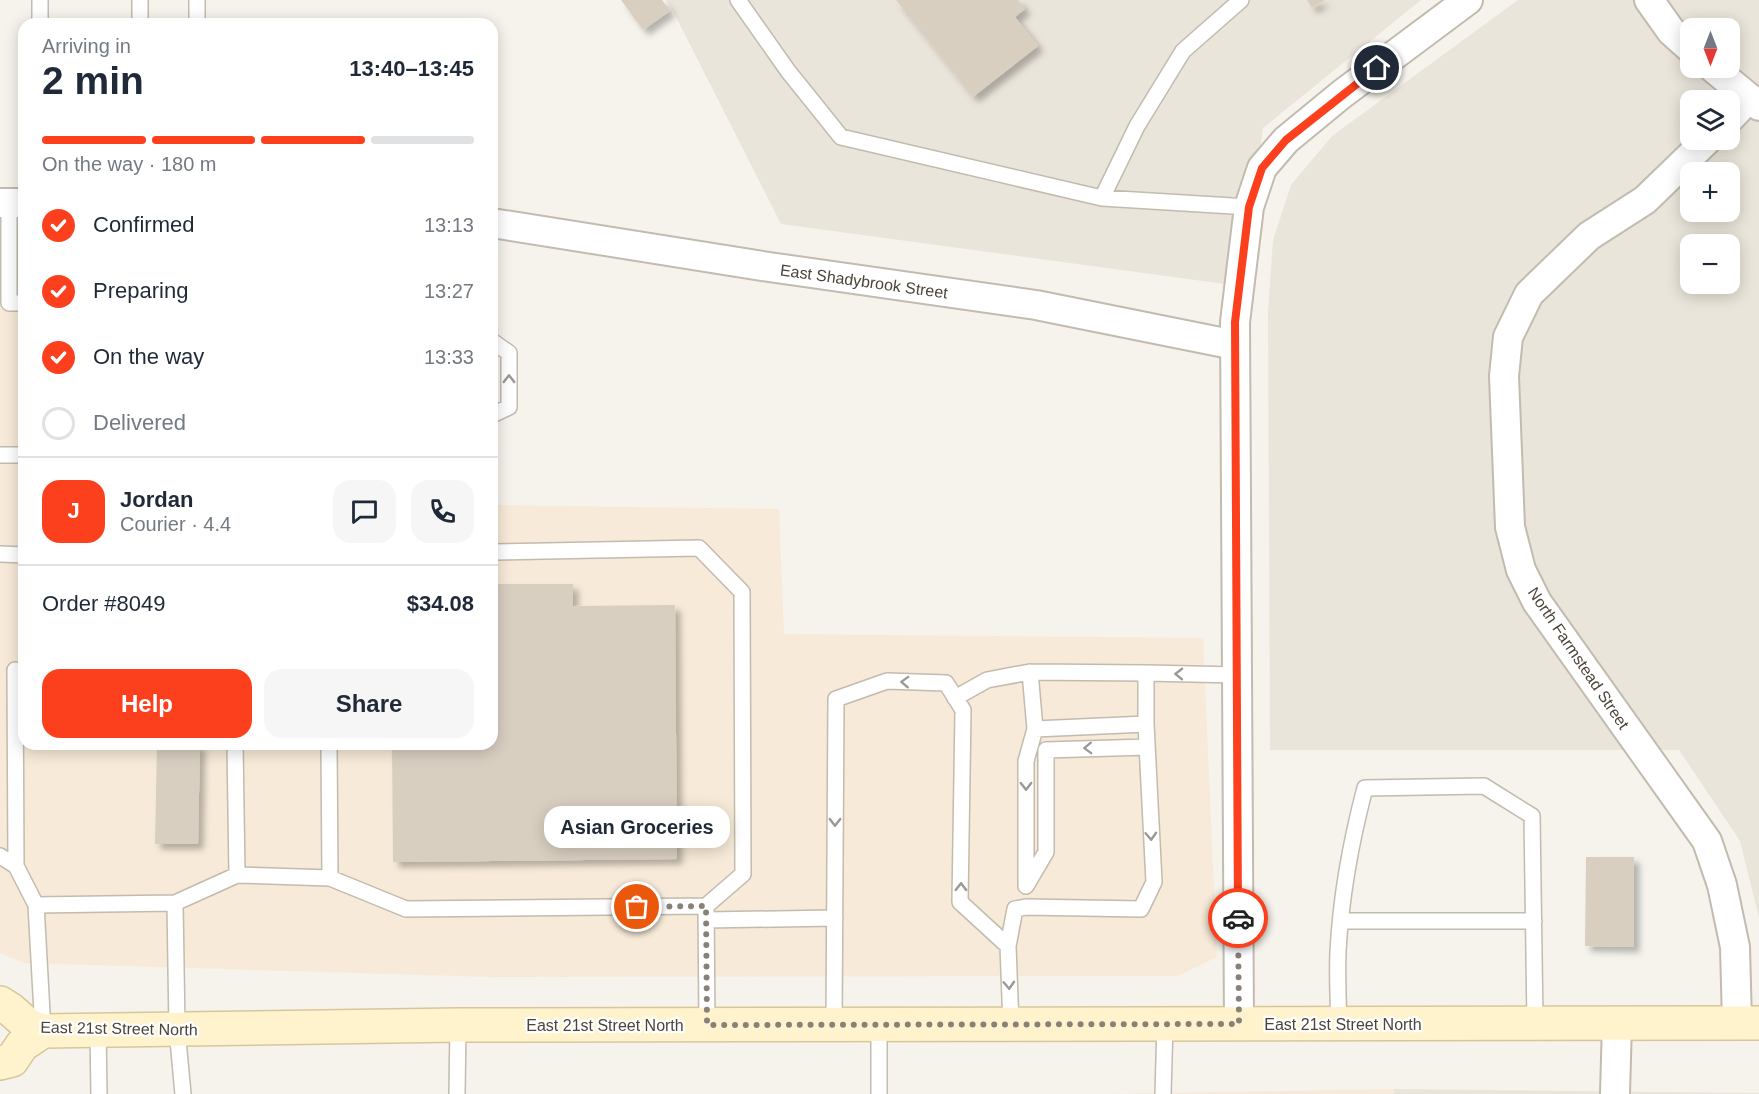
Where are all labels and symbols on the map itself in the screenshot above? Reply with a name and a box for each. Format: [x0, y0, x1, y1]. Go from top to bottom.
north arrow [1680, 18, 1740, 78]
pin [1351, 42, 1402, 93]
street label: East Shadybrook Street [779, 261, 949, 302]
one-way arrow [503, 374, 515, 383]
street label: North Farmstead Street [1525, 584, 1633, 733]
one-way arrow [1174, 668, 1183, 680]
one-way arrow [901, 675, 910, 688]
one-way arrow [1084, 742, 1093, 755]
one-way arrow [1020, 782, 1032, 791]
callout: Asian Groceries [544, 805, 730, 847]
one-way arrow [829, 817, 841, 826]
one-way arrow [1145, 831, 1158, 840]
pin [611, 881, 662, 932]
one-way arrow [954, 883, 967, 892]
courier [1208, 888, 1268, 948]
one-way arrow [1003, 980, 1016, 989]
street label: East 21st Street North [1264, 1016, 1422, 1033]
street label: East 21st Street North [526, 1017, 684, 1034]
street label: East 21st Street North [40, 1019, 198, 1038]

